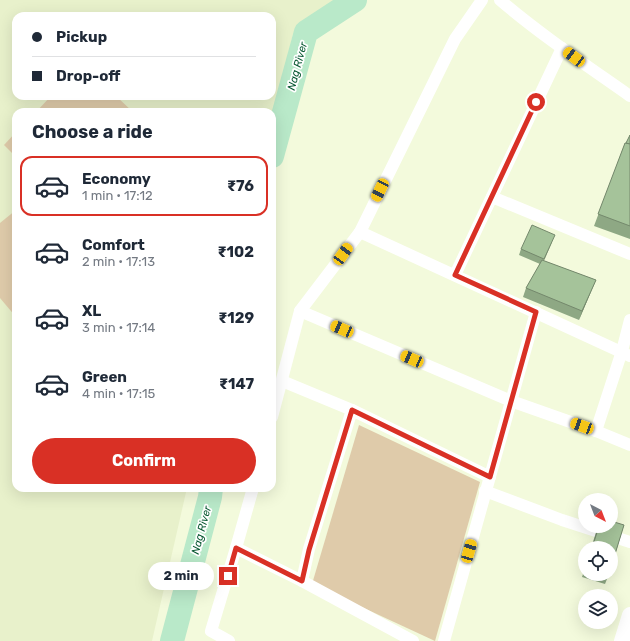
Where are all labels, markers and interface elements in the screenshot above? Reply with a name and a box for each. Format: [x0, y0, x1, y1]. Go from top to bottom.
text: Pickup [56, 28, 107, 46]
water label: Nag River [285, 40, 310, 92]
car [561, 45, 587, 69]
text: Drop-off [56, 67, 120, 85]
route start [527, 93, 545, 111]
text: Choose a ride [32, 121, 153, 143]
icon: car [34, 168, 70, 204]
text: Economy [82, 170, 151, 188]
text: ₹76 [227, 177, 254, 195]
car [369, 177, 391, 203]
text: 1 min · 17:12 [82, 188, 153, 203]
icon: car [34, 234, 70, 270]
text: Comfort [82, 236, 145, 254]
car [331, 241, 355, 267]
text: ₹102 [218, 243, 254, 261]
text: 2 min · 17:13 [82, 254, 155, 269]
icon: car [34, 300, 70, 336]
text: XL [82, 302, 101, 320]
text: ₹129 [218, 309, 254, 327]
car [329, 319, 355, 339]
text: 3 min · 17:14 [82, 320, 155, 335]
car [399, 349, 425, 369]
icon: car [34, 366, 70, 402]
text: Green [82, 368, 127, 386]
text: ₹147 [219, 375, 254, 393]
text: 4 min · 17:15 [82, 386, 155, 401]
car [569, 416, 595, 436]
button: Confirm [32, 438, 256, 484]
north arrow [578, 493, 618, 533]
map controls [578, 493, 618, 629]
water label: Nag River [189, 504, 214, 556]
car [460, 538, 478, 564]
button: locate [578, 541, 618, 581]
callout: 2 min [148, 562, 214, 590]
route end [219, 567, 237, 585]
text: 2 min [163, 568, 199, 583]
button: layers [578, 589, 618, 629]

